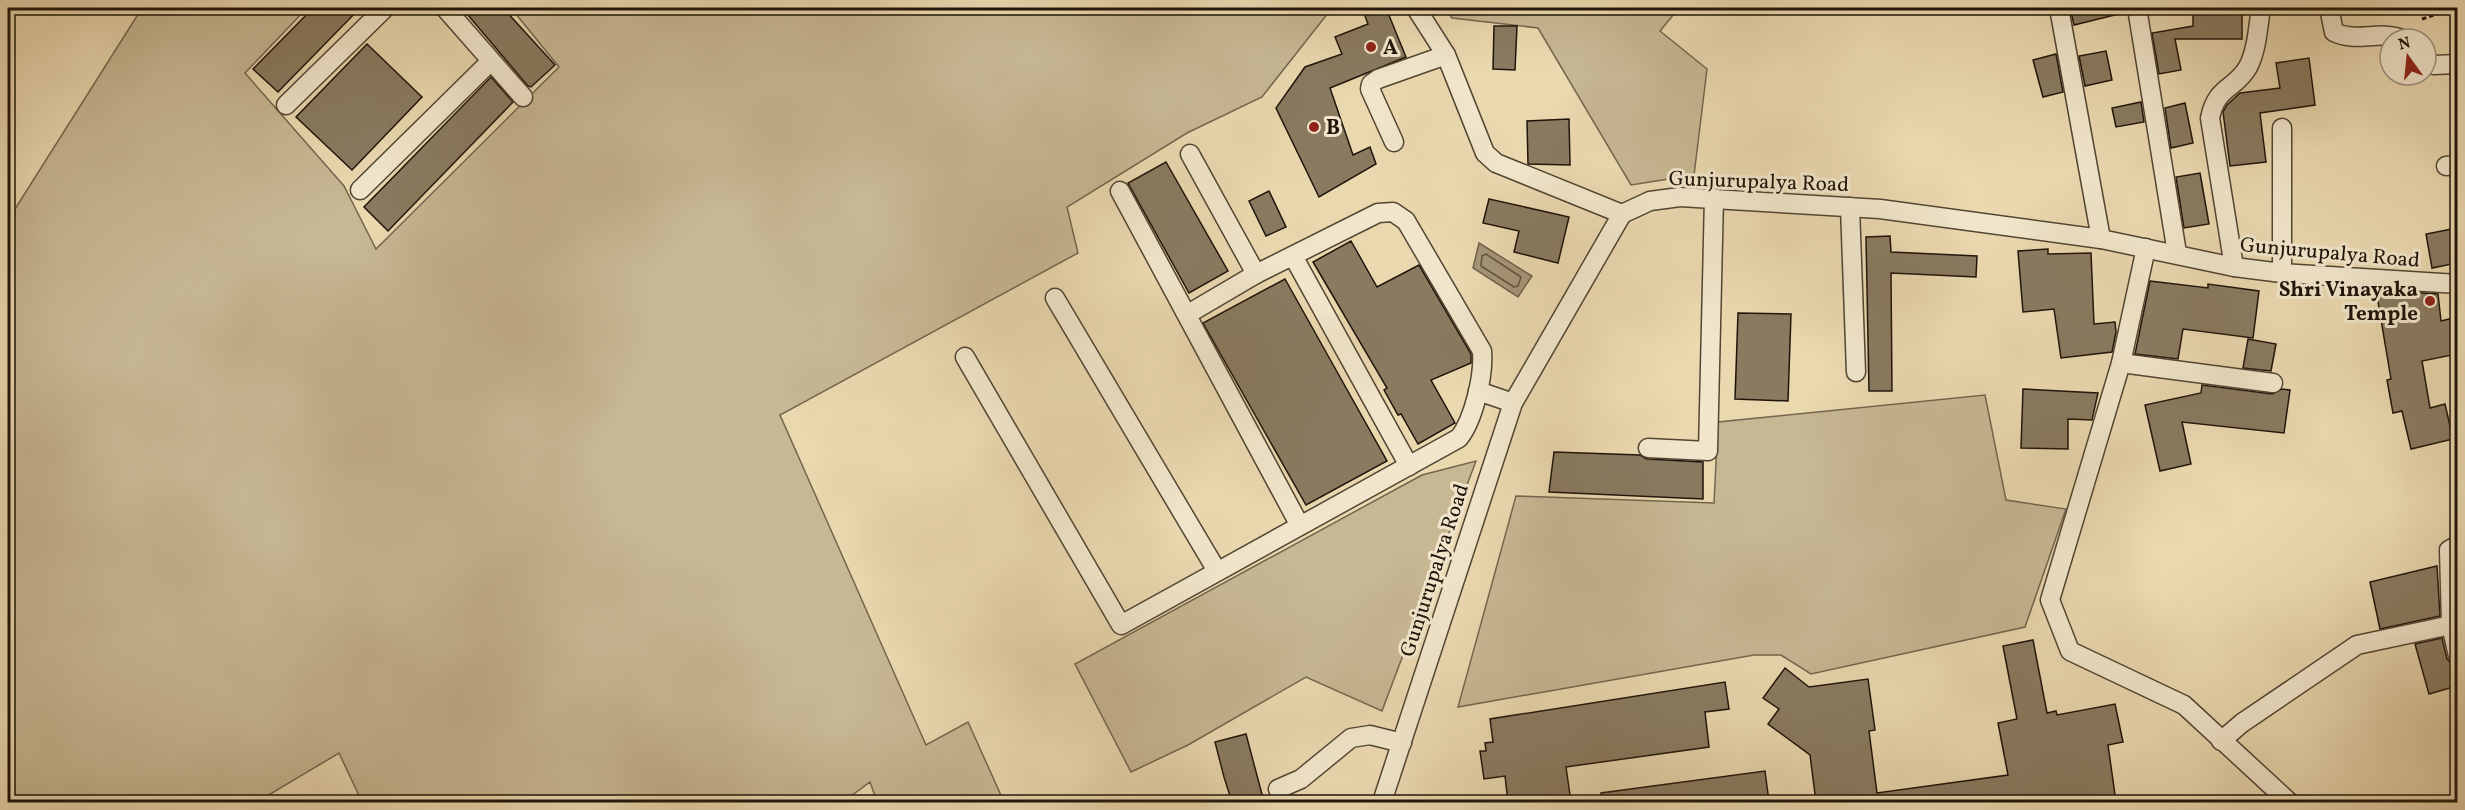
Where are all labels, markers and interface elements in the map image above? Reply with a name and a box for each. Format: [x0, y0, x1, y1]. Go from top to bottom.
north arrow [2378, 27, 2438, 87]
text: N [2396, 32, 2413, 57]
place label: A [1383, 34, 1398, 63]
marker: A [1364, 40, 1378, 54]
place label: B [1326, 114, 1340, 143]
marker: B [1307, 120, 1321, 134]
street label: Gunjurupalya Road [1668, 165, 1850, 200]
street label: Gunjurupalya Road [2239, 231, 2421, 276]
place label: Shri Vinayaka Temple [2279, 276, 2418, 329]
marker: Shri Vinayaka Temple [2423, 294, 2437, 308]
street label: Gunjurupalya Road [1394, 480, 1477, 661]

